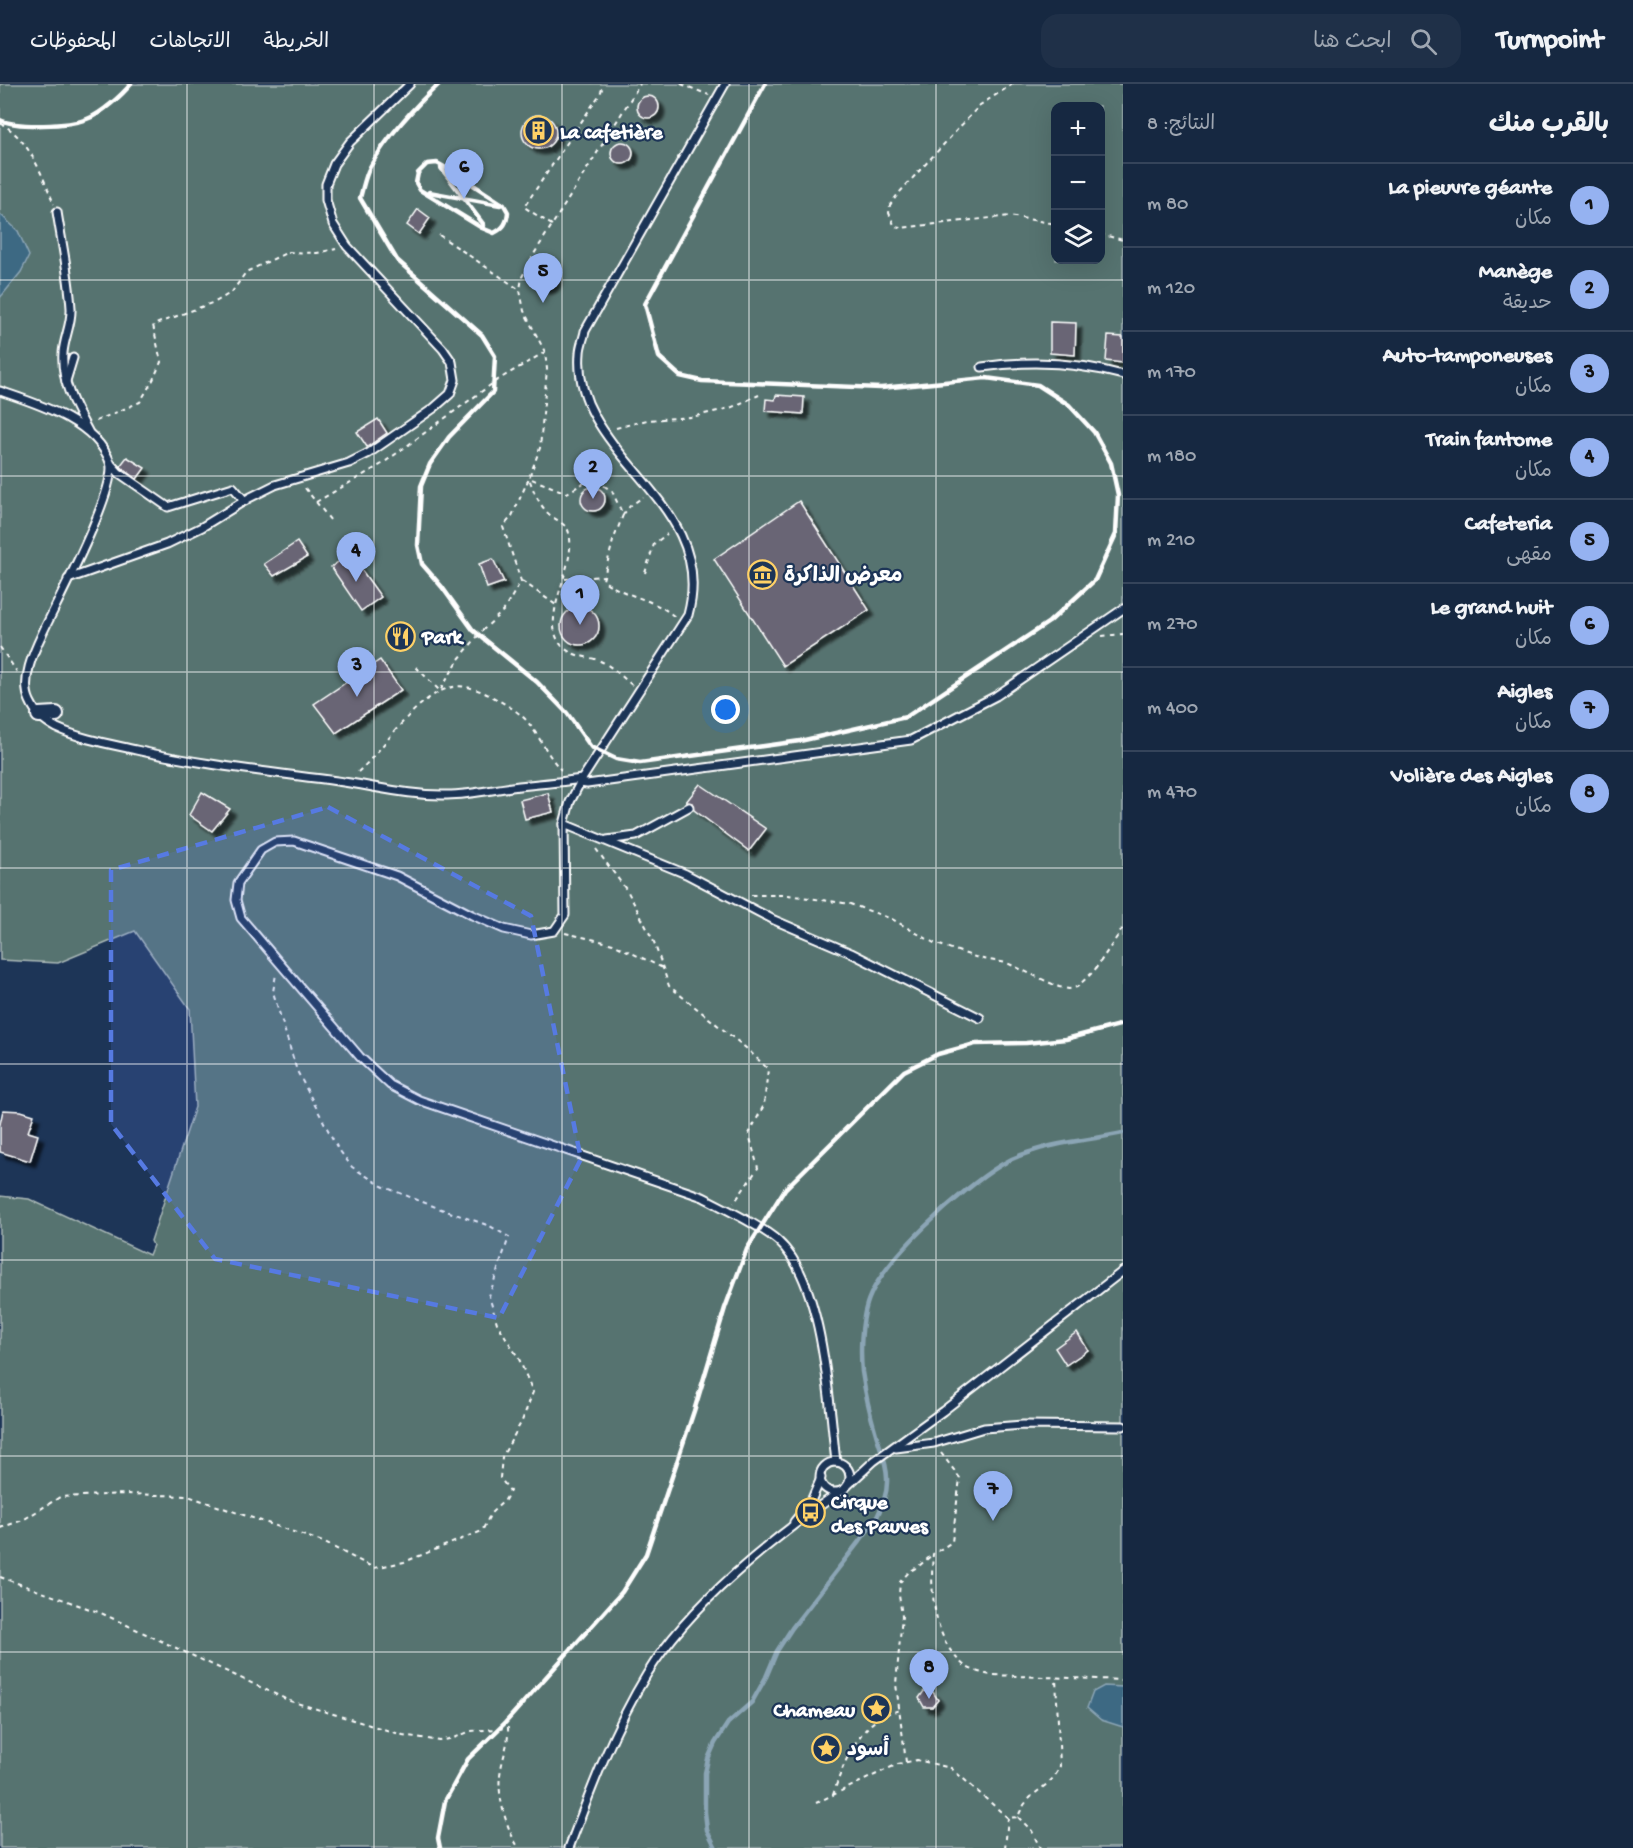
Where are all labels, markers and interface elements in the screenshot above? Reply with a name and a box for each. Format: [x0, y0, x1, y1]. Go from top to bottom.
search box [1041, 14, 1461, 68]
icon: search [1407, 25, 1440, 58]
text: Turnpoint [1497, 25, 1603, 58]
text: ابحث هنا [1313, 30, 1392, 56]
text: المحفوظات [30, 31, 116, 56]
text: الاتجاهات [149, 31, 231, 56]
text: الخريطة [264, 31, 329, 56]
map controls [1051, 102, 1105, 264]
button: + [1051, 102, 1105, 156]
text: بالقرب منك [1489, 111, 1609, 142]
text: النتائج: 8 [1147, 114, 1215, 137]
building icon: La cafetière [523, 115, 555, 147]
place label: La cafetière [560, 122, 664, 147]
pin: 6 [444, 150, 484, 199]
button: − [1051, 156, 1105, 210]
text: La pieuvre géante [1388, 176, 1552, 202]
text: 80 m [1147, 194, 1188, 217]
text: 1 [1585, 194, 1594, 217]
text: مكان [1515, 209, 1552, 232]
button: layers [1051, 210, 1105, 264]
pin: 5 [524, 254, 562, 303]
text: Manège [1479, 260, 1552, 286]
text: 120 m [1147, 278, 1195, 301]
text: 2 [1585, 278, 1594, 301]
text: حديقة [1503, 293, 1552, 316]
text: Auto-tamponeuses [1383, 344, 1552, 370]
text: 170 m [1147, 362, 1196, 385]
text: 3 [1584, 362, 1595, 385]
text: مكان [1515, 377, 1552, 400]
text: Train fantome [1426, 428, 1552, 454]
text: 180 m [1147, 446, 1196, 469]
text: 4 [1585, 446, 1594, 469]
pin: 2 [574, 450, 612, 499]
text: مكان [1515, 461, 1552, 484]
text: Cafeteria [1465, 512, 1552, 538]
text: 210 m [1147, 530, 1195, 553]
text: 5 [1584, 530, 1595, 553]
pin: 4 [336, 532, 376, 582]
text: مقهى [1506, 545, 1552, 568]
museum icon: معرض الذاكرة [747, 558, 779, 590]
place label: معرض الذاكرة [784, 564, 902, 590]
pin: 1 [560, 576, 600, 625]
text: Le grand huit [1430, 596, 1552, 622]
text: 270 m [1147, 614, 1198, 637]
text: 6 [1584, 614, 1595, 637]
restaurant icon: Park [385, 620, 417, 652]
place label: Park [421, 627, 465, 652]
text: مكان [1515, 629, 1552, 652]
pin: 3 [338, 648, 376, 697]
text: Aigles [1497, 680, 1552, 706]
your location [711, 695, 740, 724]
text: 400 m [1147, 698, 1198, 721]
text: 7 [1584, 698, 1595, 721]
text: مكان [1515, 713, 1552, 736]
text: Volière des Aigles [1391, 764, 1552, 790]
text: 470 m [1147, 782, 1197, 805]
text: 8 [1584, 782, 1595, 805]
text: مكان [1515, 797, 1552, 820]
pin: 7 [974, 1472, 1012, 1521]
place label: Cirque des Pauves [830, 1492, 929, 1541]
bus stop icon: Cirque des Pauves [794, 1497, 826, 1529]
pin: 8 [910, 1650, 948, 1699]
place icon: Chameau [860, 1693, 892, 1725]
place label: Chameau [772, 1700, 855, 1725]
place icon: أسود [810, 1732, 842, 1764]
place label: أسود [847, 1735, 889, 1764]

